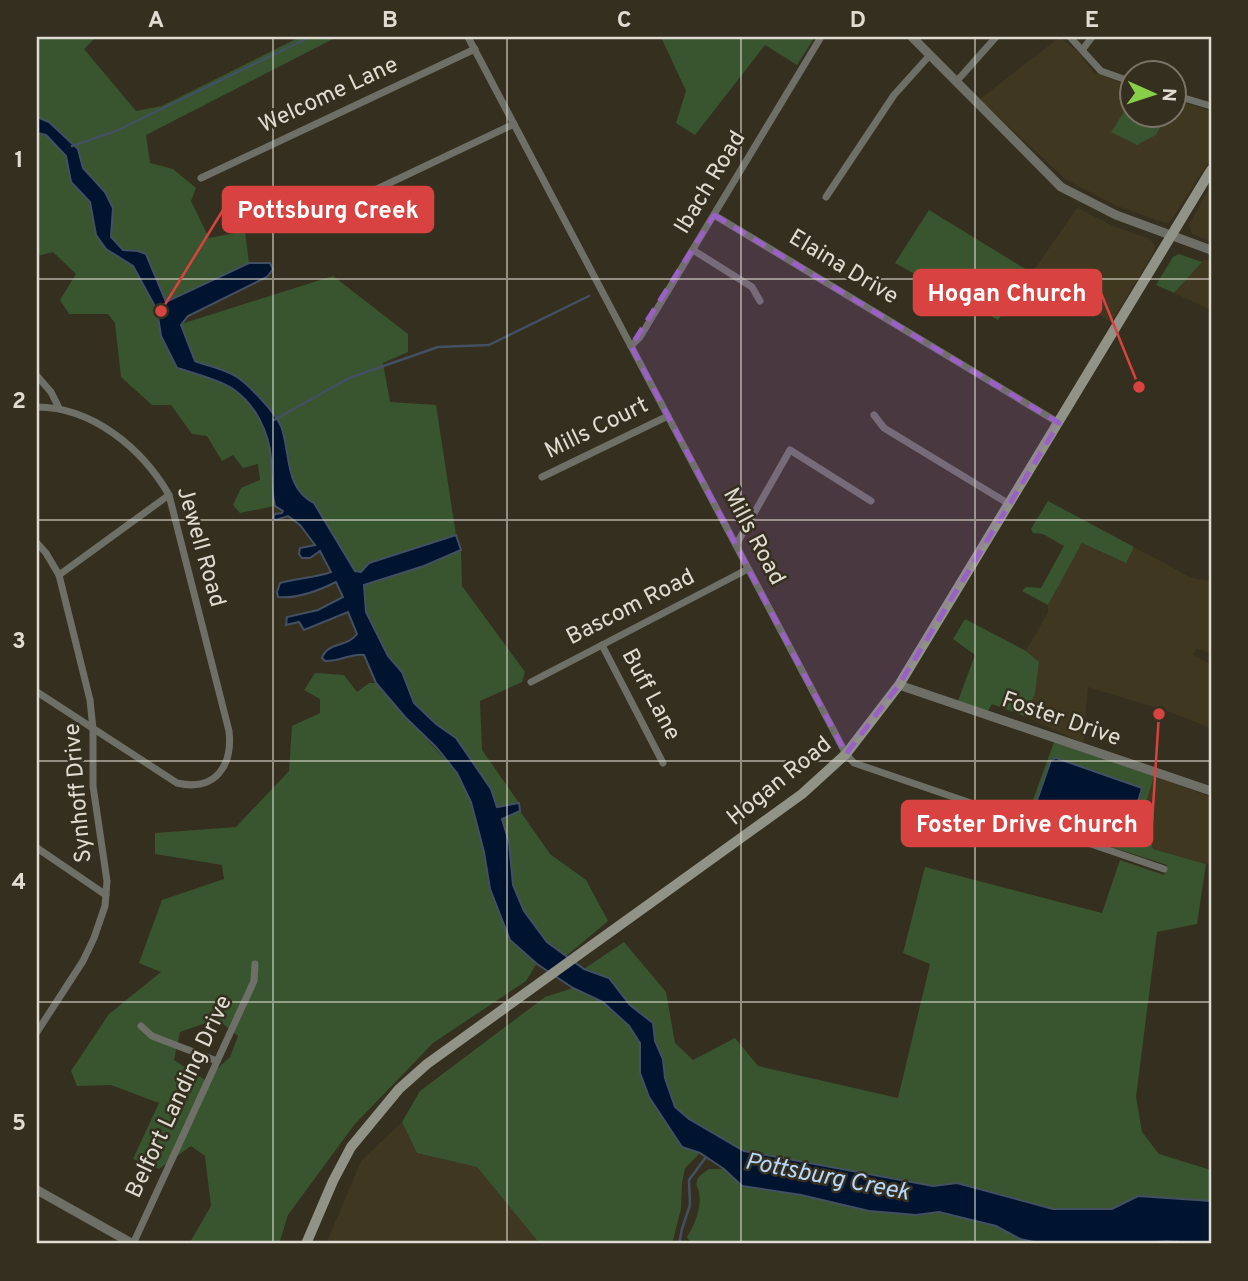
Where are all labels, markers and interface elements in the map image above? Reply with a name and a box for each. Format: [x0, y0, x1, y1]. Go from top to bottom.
text: A [148, 7, 164, 36]
text: B [382, 7, 398, 36]
text: C [617, 7, 631, 36]
text: D [850, 7, 866, 36]
text: E [1085, 7, 1099, 36]
street label: Welcome Lane [255, 51, 403, 141]
north arrow [1118, 60, 1188, 130]
text: N [1156, 87, 1180, 102]
street label: Ibach Road [669, 126, 753, 240]
text: 1 [14, 147, 24, 176]
callout: Pottsburg Creek [223, 187, 433, 232]
text: Pottsburg Creek [237, 197, 419, 227]
street label: Elaina Drive [783, 224, 903, 312]
callout: Hogan Church [914, 270, 1101, 315]
text: Hogan Church [928, 280, 1087, 310]
text: 2 [12, 388, 26, 417]
street label: Mills Court [541, 392, 653, 466]
street label: Jewell Road [169, 483, 231, 611]
street label: Mills Road [715, 483, 791, 591]
street label: Bascom Road [562, 563, 700, 653]
text: 3 [12, 628, 26, 657]
street label: Buff Lane [614, 644, 686, 746]
street label: Foster Drive [998, 686, 1124, 754]
street label: Synhoff Drive [58, 722, 100, 864]
street label: Hogan Road [722, 731, 838, 833]
callout: Foster Drive Church [902, 801, 1152, 846]
text: Foster Drive Church [916, 811, 1138, 841]
text: 4 [12, 869, 26, 898]
street label: Belfort Landing Drive [120, 991, 240, 1203]
text: 5 [12, 1110, 26, 1139]
water label: Pottsburg Creek [742, 1147, 913, 1209]

